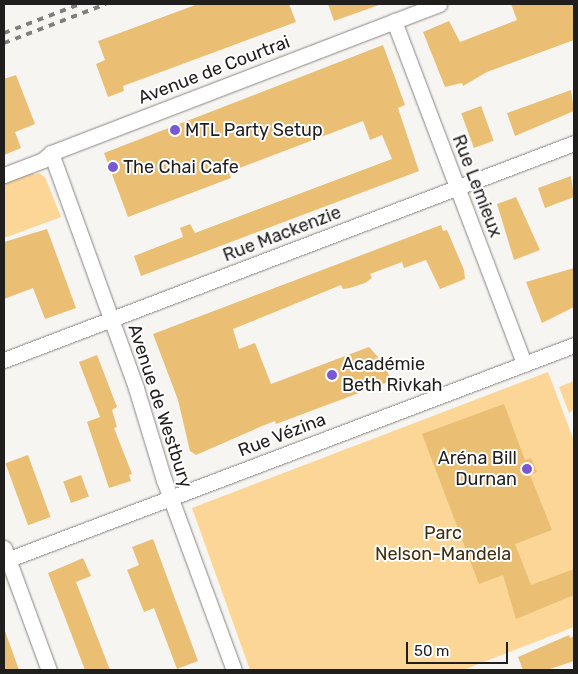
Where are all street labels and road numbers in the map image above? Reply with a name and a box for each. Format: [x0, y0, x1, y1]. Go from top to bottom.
street label: Avenue de Courtrai [135, 31, 293, 109]
street label: Rue Lemieux [448, 132, 506, 240]
street label: Rue Mackenzie [220, 202, 344, 266]
street label: Avenue de Westbury [123, 321, 197, 491]
street label: Rue Vézina [235, 408, 329, 462]

